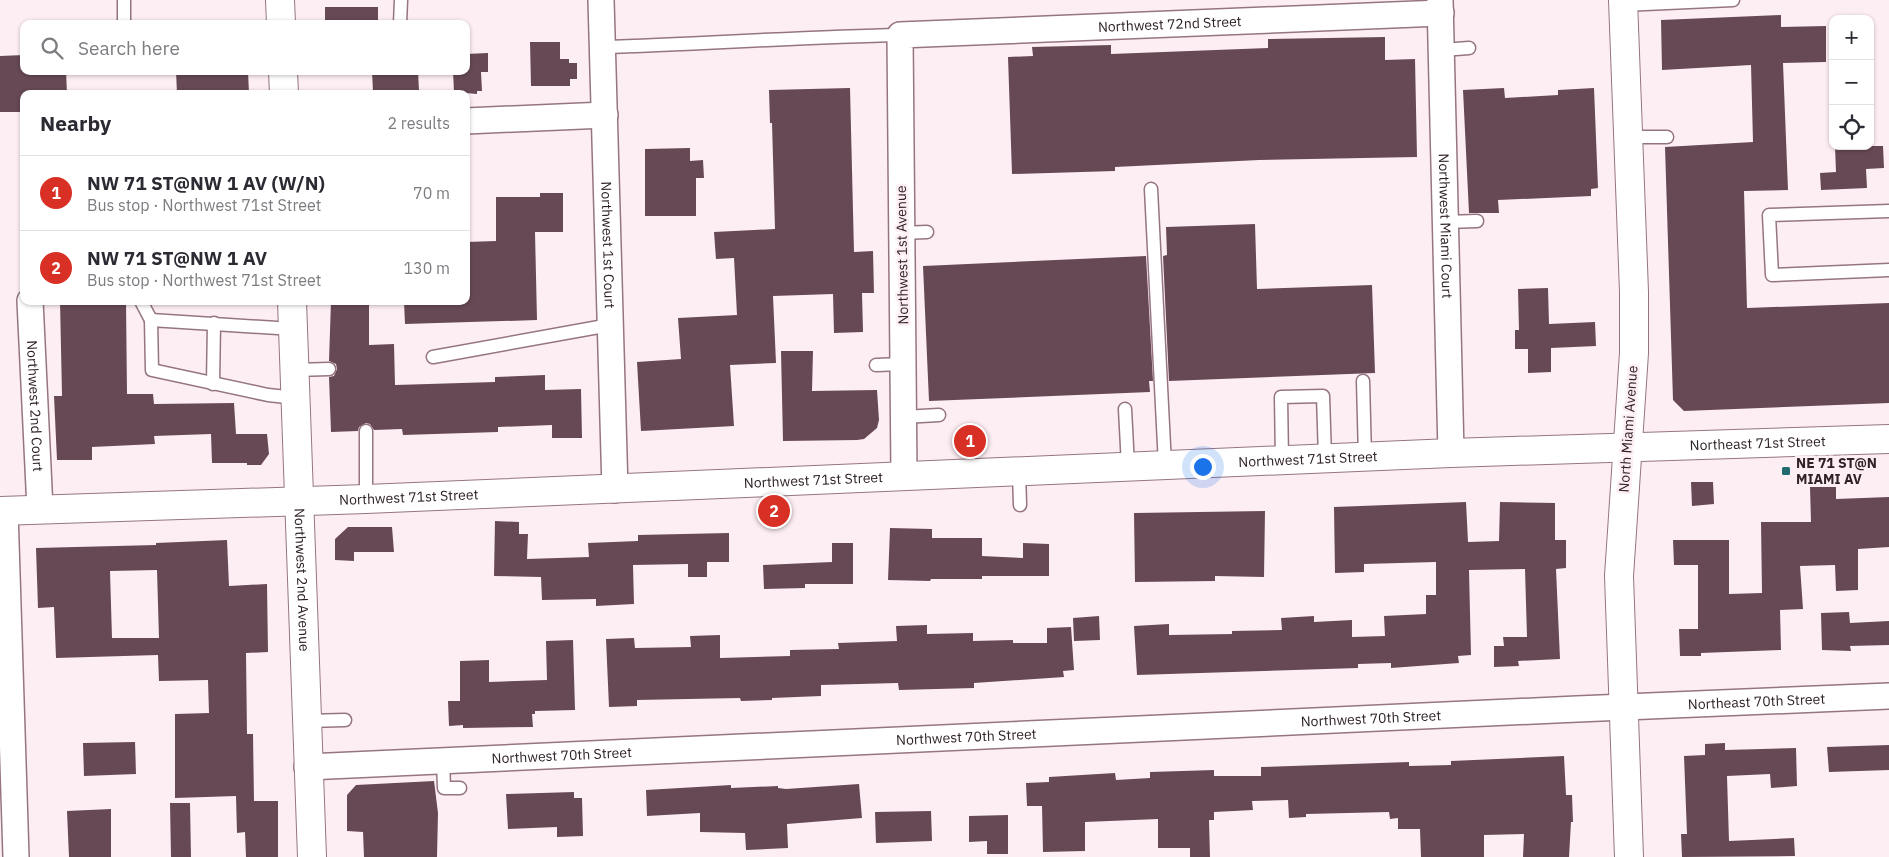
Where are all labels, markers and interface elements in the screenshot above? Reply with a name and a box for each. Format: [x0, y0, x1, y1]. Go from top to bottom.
street label: Northwest 72nd Street [1098, 12, 1242, 36]
map controls [1829, 15, 1874, 150]
button: + [1829, 15, 1874, 60]
search box [20, 20, 470, 75]
icon: search [38, 34, 66, 62]
text: Search here [78, 36, 180, 60]
button: − [1829, 60, 1874, 105]
button: locate [1829, 105, 1874, 150]
text: Nearby [40, 109, 111, 137]
text: 2 results [387, 113, 450, 133]
street label: Northwest Miami Court [1435, 153, 1456, 299]
text: NW 71 ST@NW 1 AV (W/N) [87, 171, 325, 195]
street label: Northwest 1st Court [597, 181, 619, 309]
text: 1 [51, 183, 61, 203]
text: 70 m [413, 183, 450, 203]
street label: Northwest 1st Avenue [892, 185, 912, 325]
text: Bus stop · Northwest 71st Street [87, 195, 321, 215]
text: NW 71 ST@NW 1 AV [87, 246, 267, 270]
text: 2 [51, 258, 61, 278]
text: 130 m [403, 258, 450, 278]
text: Bus stop · Northwest 71st Street [87, 270, 321, 290]
street label: Northwest 2nd Court [23, 340, 47, 472]
street label: North Miami Avenue [1615, 365, 1641, 493]
pin: 1 [954, 422, 986, 460]
street label: Northeast 71st Street [1689, 432, 1826, 454]
street label: Northwest 71st Street [1238, 447, 1378, 471]
your location [1190, 454, 1216, 480]
place label: NE 71 ST@N MIAMI AV [1796, 454, 1877, 488]
marker: NE 71 ST@N MIAMI AV [1780, 465, 1792, 477]
street label: Northwest 71st Street [743, 468, 883, 492]
street label: Northwest 71st Street [339, 485, 479, 509]
pin: 2 [758, 492, 790, 530]
street label: Northwest 2nd Avenue [290, 508, 314, 652]
street label: Northeast 70th Street [1688, 690, 1826, 713]
street label: Northwest 70th Street [1300, 706, 1442, 731]
street label: Northwest 70th Street [896, 725, 1037, 749]
street label: Northwest 70th Street [491, 743, 632, 768]

